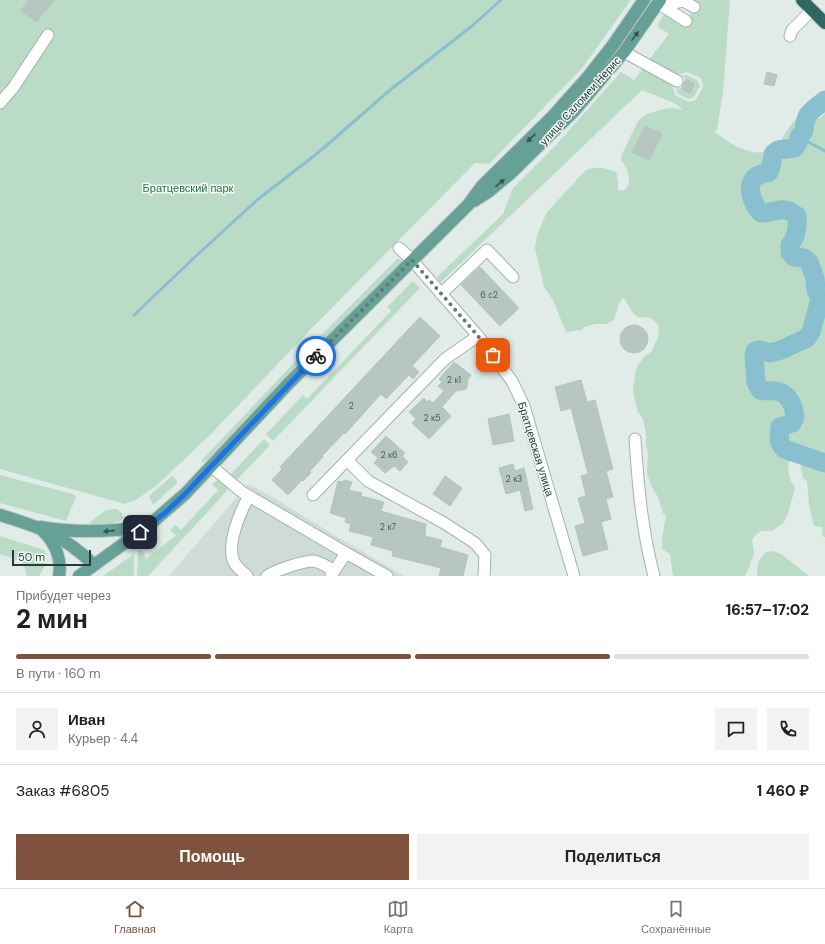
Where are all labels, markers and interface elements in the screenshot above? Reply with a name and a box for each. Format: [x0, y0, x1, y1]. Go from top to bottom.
one-way arrow [631, 31, 639, 41]
street label: улица Саломеи Нерис [536, 53, 624, 148]
one-way arrow [526, 133, 536, 143]
one-way arrow [494, 178, 505, 187]
park label: Братцевский парк [143, 181, 234, 195]
house number: 6 с2 [480, 289, 498, 301]
courier [296, 336, 336, 376]
pin [476, 338, 510, 372]
icon: bag [482, 344, 504, 366]
icon: bike [305, 345, 327, 367]
house number: 2 к1 [447, 374, 461, 386]
house number: 2 [348, 400, 354, 412]
street label: Братцевская улица [515, 400, 557, 499]
house number: 2 к5 [423, 412, 441, 424]
house number: 2 к6 [380, 449, 398, 461]
house number: 2 к3 [506, 473, 522, 485]
pin [123, 515, 157, 549]
icon: home [129, 521, 151, 543]
house number: 2 к7 [380, 521, 396, 533]
one-way arrow [103, 528, 115, 534]
scale bar [12, 548, 91, 567]
text: 50 m [18, 550, 45, 564]
text: Прибудет через [16, 587, 111, 604]
text: 16:57–17:02 [726, 600, 809, 620]
text: 2 мин [16, 602, 88, 636]
text: В пути · 160 m [16, 665, 101, 682]
button: person [16, 708, 58, 750]
button: chat [715, 708, 757, 750]
button: phone [767, 708, 809, 750]
text: Иван [68, 710, 105, 730]
text: Курьер · 4.4 [68, 730, 138, 747]
text: Заказ #6805 [16, 781, 109, 801]
text: 1 460 ₽ [757, 781, 809, 801]
button: Помощь [16, 834, 409, 880]
button: Поделиться [417, 834, 809, 880]
tab: Главная [114, 898, 156, 936]
tab: Карта [384, 898, 413, 936]
tab: Сохранённые [641, 898, 711, 936]

